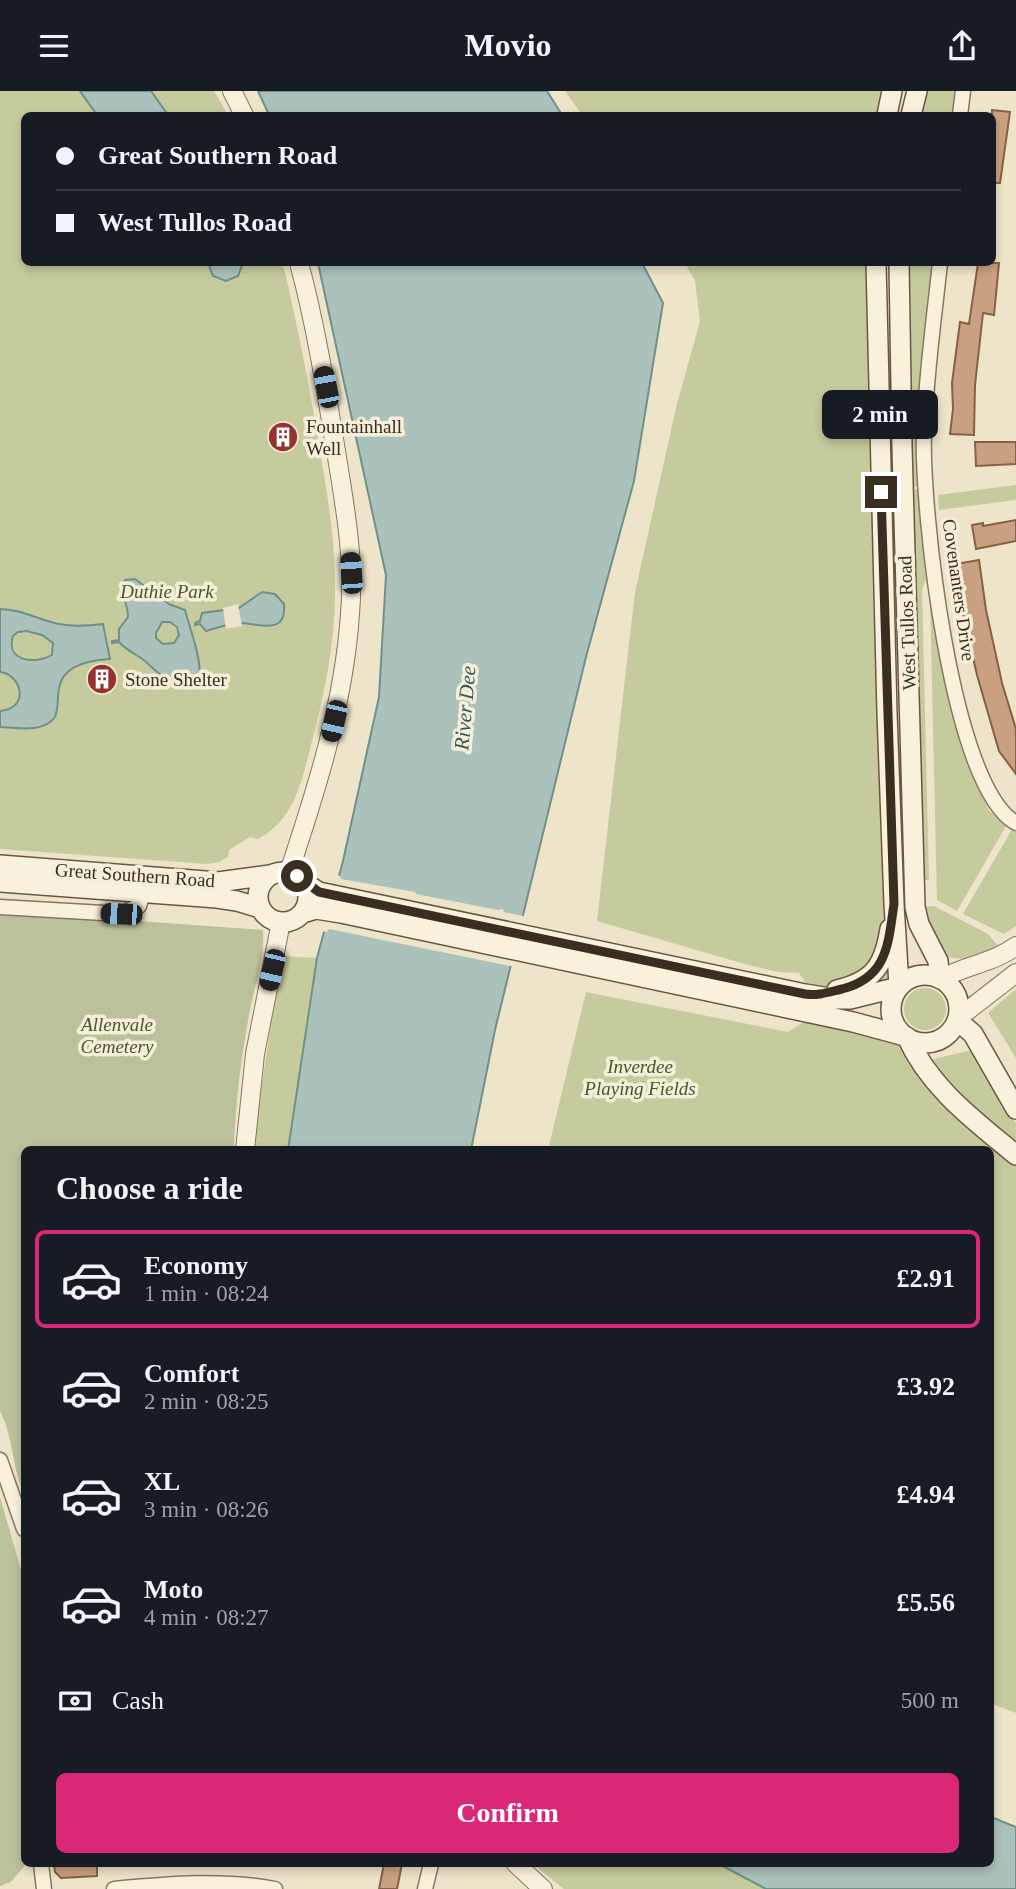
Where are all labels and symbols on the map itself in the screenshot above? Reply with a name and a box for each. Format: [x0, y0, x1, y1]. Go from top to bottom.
car [312, 364, 341, 410]
callout: 2 min [823, 391, 939, 439]
place label: Fountainhall Well [306, 416, 402, 459]
building icon: Fountainhall Well [266, 420, 300, 454]
route end [865, 476, 897, 508]
street label: Covenanters Drive [939, 518, 979, 662]
car [340, 551, 363, 595]
street label: West Tullos Road [894, 555, 920, 691]
park label: Duthie Park [119, 581, 214, 602]
building icon: Stone Shelter [85, 662, 119, 696]
water label: River Dee [449, 665, 481, 752]
place label: Stone Shelter [125, 669, 228, 690]
car [320, 698, 349, 744]
street label: Great Southern Road [54, 859, 216, 891]
route start [281, 860, 313, 892]
car [100, 903, 143, 925]
car [258, 947, 287, 993]
park label: Allenvale Cemetery [79, 1014, 154, 1057]
park label: Inverdee Playing Fields [583, 1056, 696, 1099]

